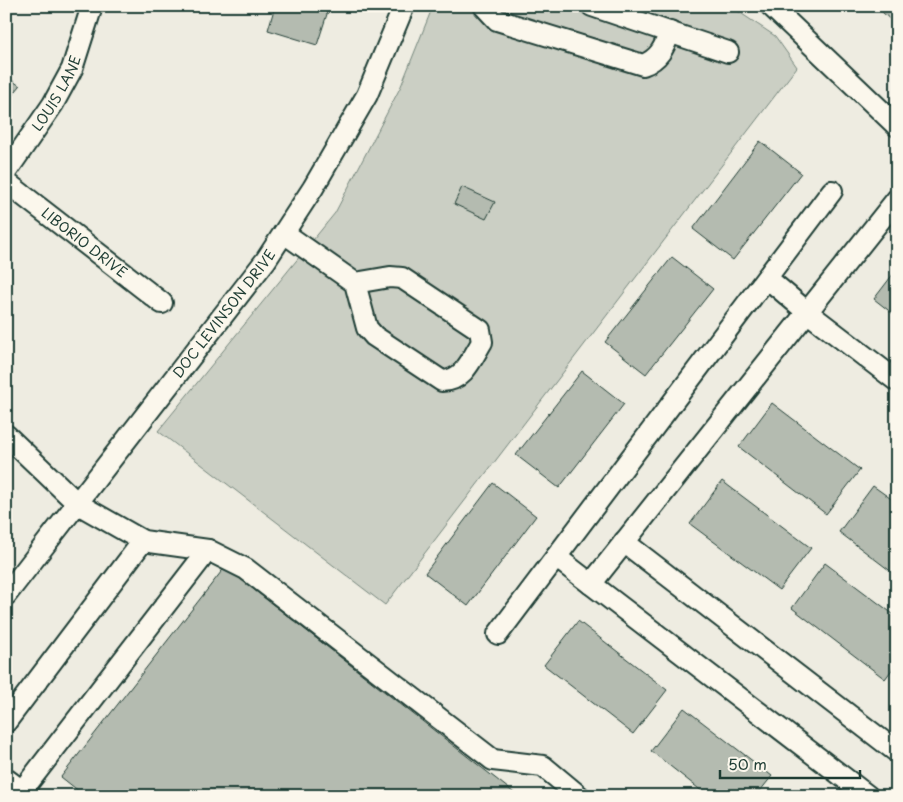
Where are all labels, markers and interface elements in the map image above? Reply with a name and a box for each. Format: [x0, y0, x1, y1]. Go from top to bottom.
street label: LOUIS LANE [26, 53, 86, 135]
street label: LIBORIO DRIVE [37, 202, 132, 282]
street label: DOC LEVINSON DRIVE [167, 245, 280, 382]
scale bar [720, 747, 860, 779]
text: 50 m [728, 752, 767, 775]

